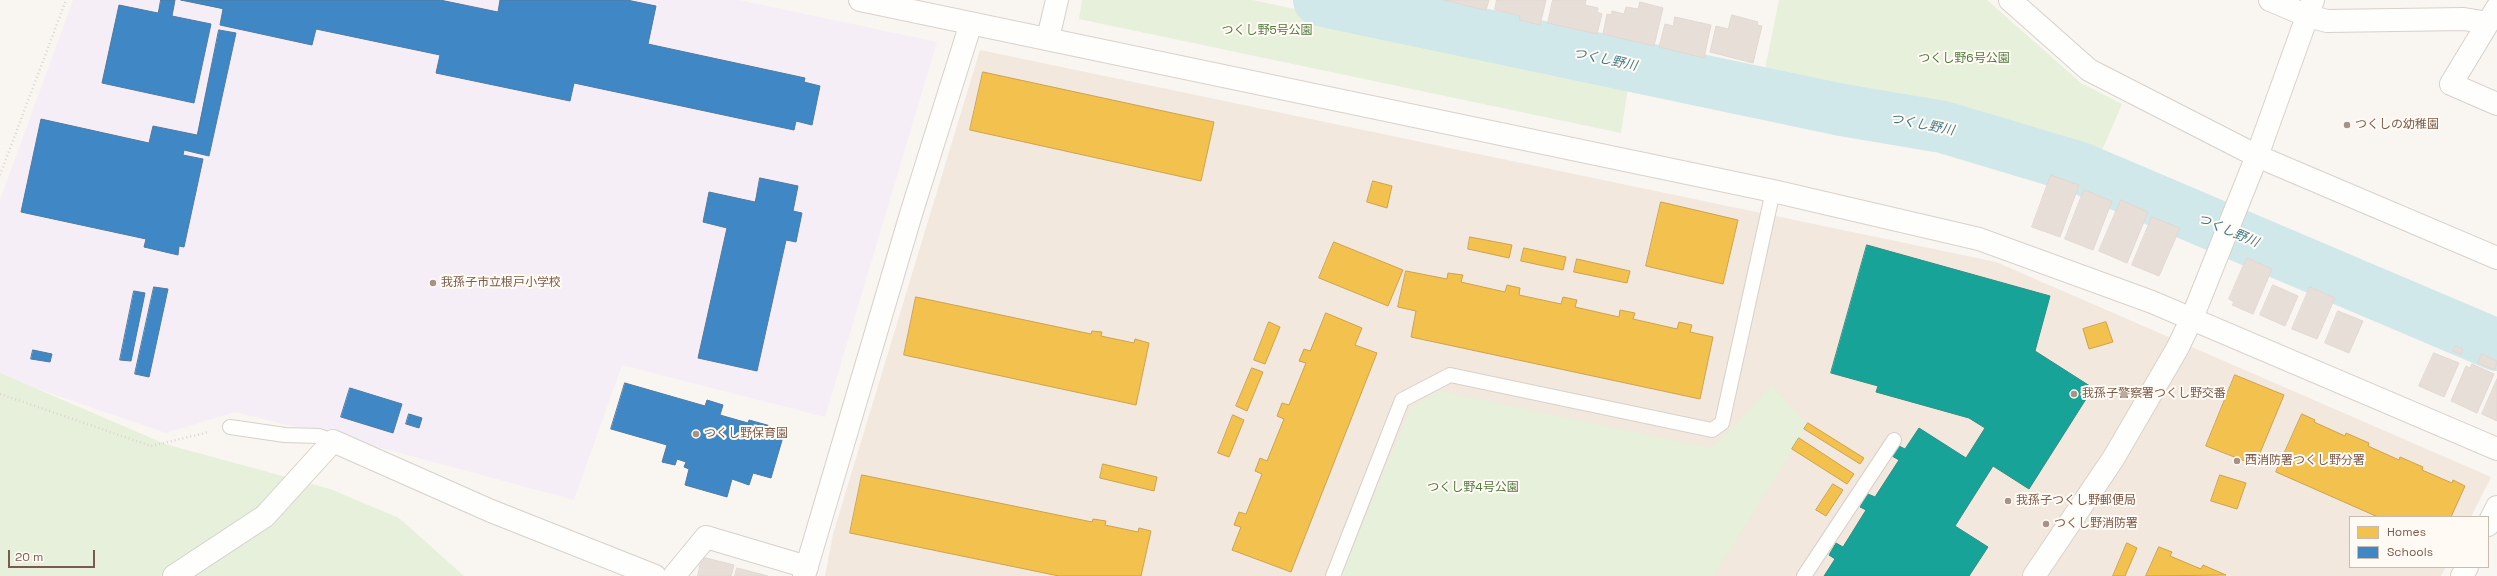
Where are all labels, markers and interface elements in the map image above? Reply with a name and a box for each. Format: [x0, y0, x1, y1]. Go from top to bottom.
park label: つくし野5号公園 [1221, 24, 1313, 38]
water label: つくし野川 [1572, 46, 1638, 74]
park label: つくし野6号公園 [1918, 52, 2010, 66]
water label: つくし野川 [1889, 111, 1955, 139]
place label: つくしの幼稚園 [2355, 118, 2439, 132]
marker: つくしの幼稚園 [2342, 120, 2352, 130]
water label: つくし野川 [2195, 211, 2261, 251]
place label: 我孫子市立根戸小学校 [441, 276, 561, 290]
marker: 我孫子市立根戸小学校 [428, 278, 438, 288]
place label: 我孫子警察署つくし野交番 [2082, 387, 2226, 401]
marker: 我孫子警察署つくし野交番 [2069, 389, 2079, 399]
place label: つくし野保育園 [704, 427, 788, 441]
marker: つくし野保育園 [691, 429, 701, 439]
place label: 西消防署つくし野分署 [2245, 454, 2365, 468]
marker: 西消防署つくし野分署 [2232, 456, 2242, 466]
park label: つくし野4号公園 [1427, 481, 1519, 495]
place label: 我孫子つくし野郵便局 [2016, 494, 2136, 508]
marker: 我孫子つくし野郵便局 [2003, 496, 2013, 506]
legend [2349, 516, 2489, 568]
place label: つくし野消防署 [2054, 517, 2138, 531]
marker: つくし野消防署 [2041, 519, 2051, 529]
text: Homes [2387, 524, 2426, 540]
scale bar [10, 542, 97, 568]
text: Schools [2387, 544, 2433, 560]
text: 20 m [15, 549, 43, 565]

